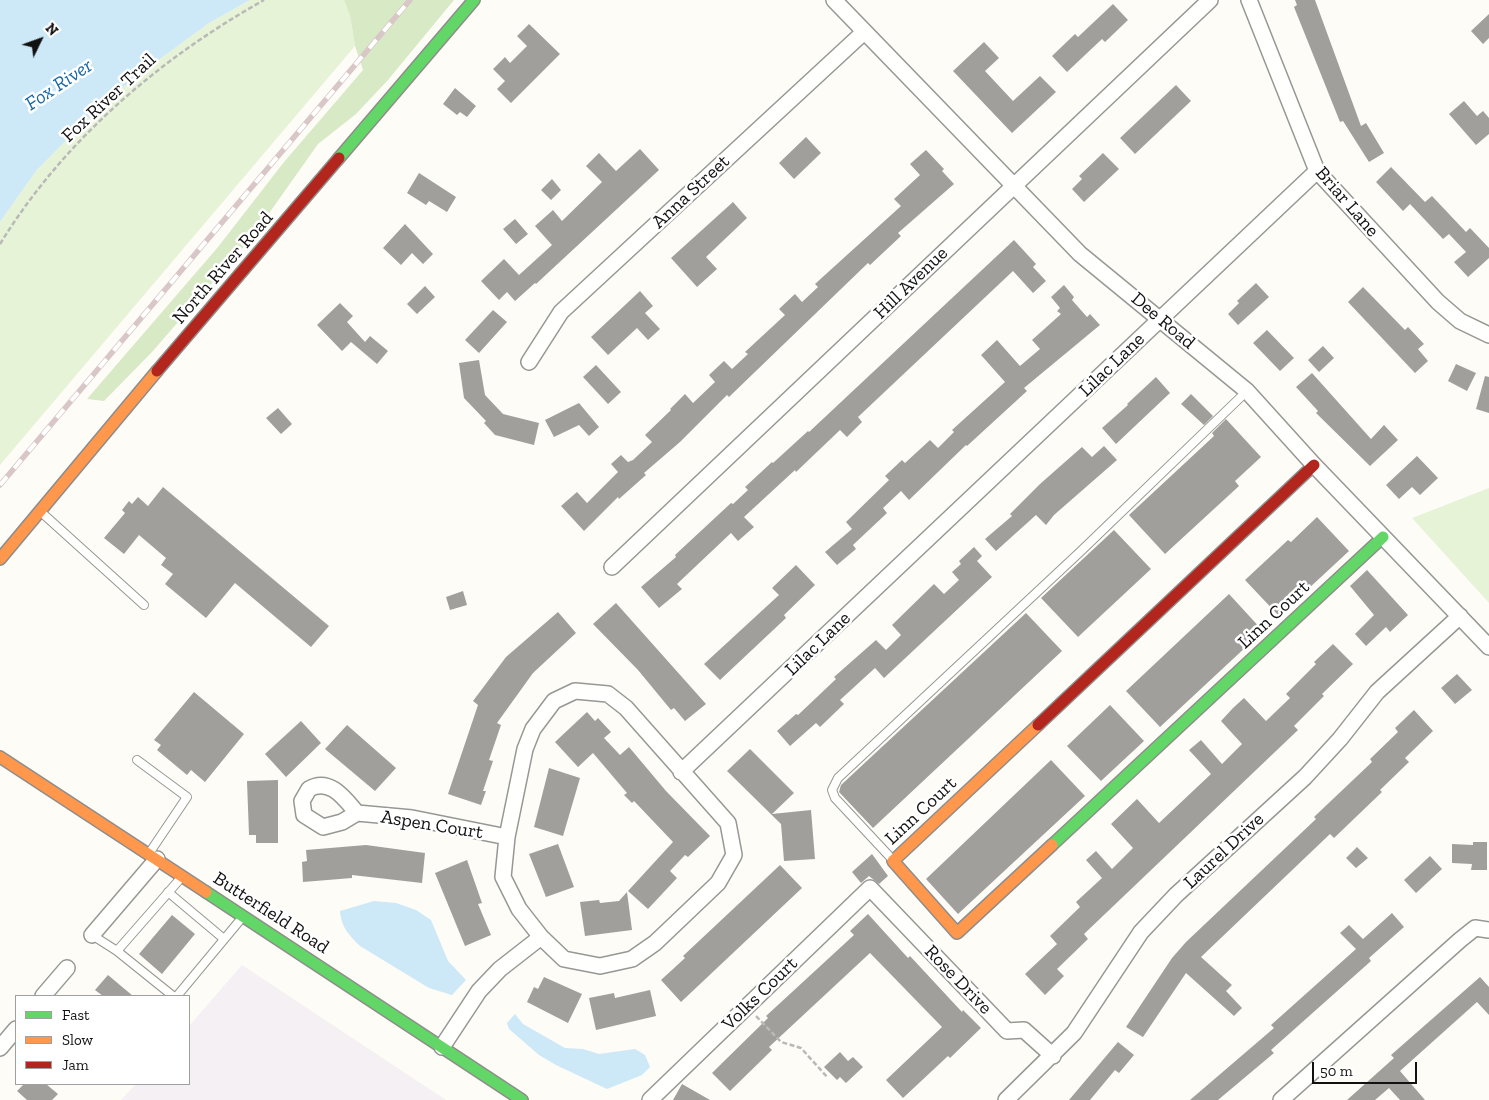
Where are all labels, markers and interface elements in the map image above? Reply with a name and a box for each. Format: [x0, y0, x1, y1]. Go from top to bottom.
north arrow [15, 15, 65, 65]
text: N [42, 20, 61, 39]
street label: Fox River Trail [57, 49, 161, 147]
water label: Fox River [21, 54, 97, 116]
street label: Anna Street [648, 150, 734, 234]
street label: Briar Lane [1310, 162, 1384, 242]
street label: North River Road [168, 207, 278, 329]
street label: Hill Avenue [869, 242, 953, 324]
street label: Dee Road [1126, 288, 1200, 354]
street label: Lilac Lane [1074, 328, 1150, 402]
street label: Linn Court [1234, 576, 1314, 654]
street label: Lilac Lane [780, 607, 856, 681]
street label: Linn Court [881, 772, 961, 850]
street label: Aspen Court [379, 806, 485, 844]
street label: Laurel Drive [1179, 808, 1269, 894]
street label: Butterfield Road [209, 867, 333, 959]
street label: Rose Drive [919, 941, 997, 1019]
street label: Volks Court [718, 952, 802, 1036]
legend [15, 995, 190, 1085]
text: Fast [62, 1006, 90, 1024]
text: Slow [62, 1031, 93, 1049]
scale bar [1314, 1052, 1419, 1084]
text: Jam [62, 1056, 89, 1074]
text: 50 m [1320, 1062, 1353, 1080]

